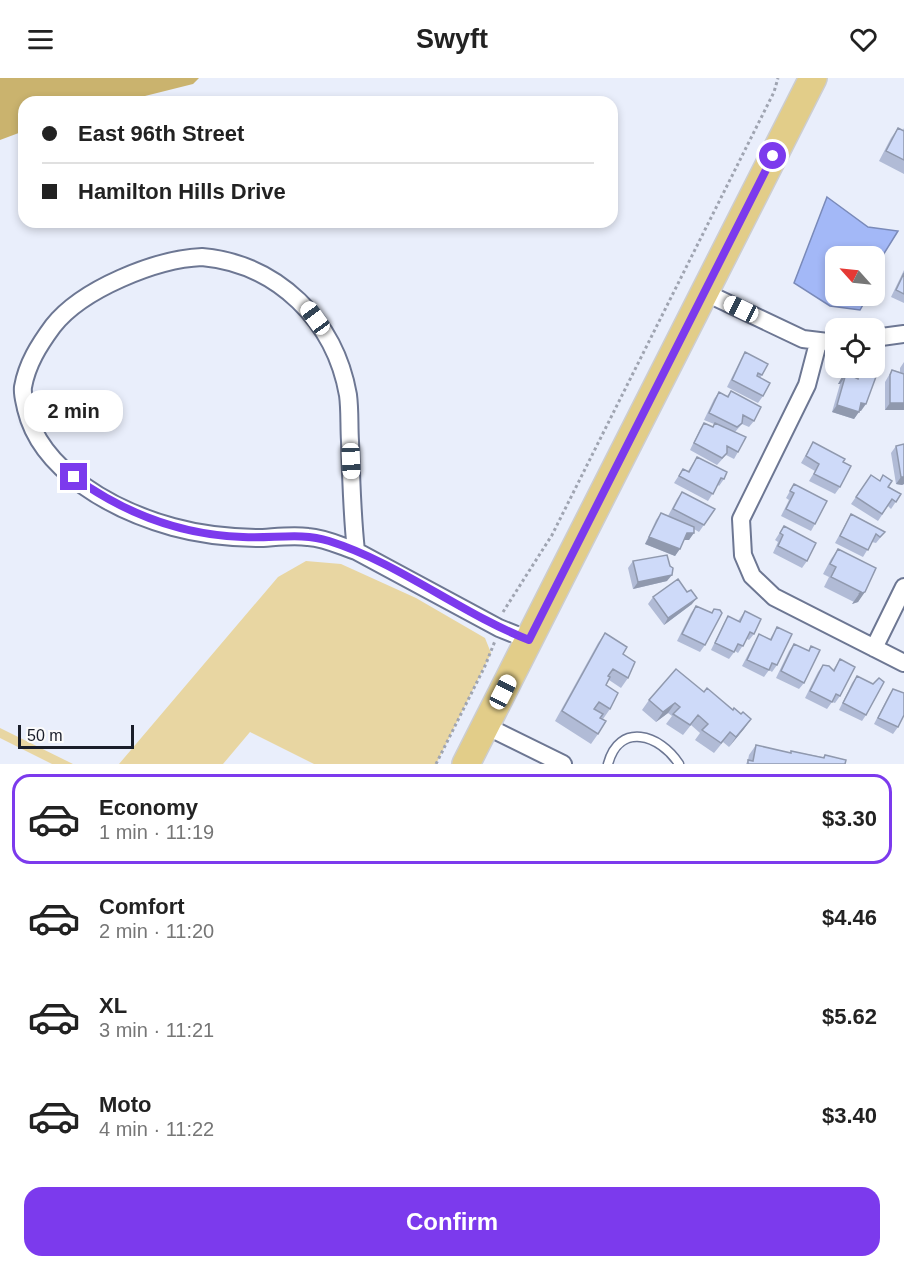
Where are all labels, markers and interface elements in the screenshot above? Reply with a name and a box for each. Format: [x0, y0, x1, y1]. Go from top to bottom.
icon: menu [24, 23, 57, 56]
icon: heart [847, 23, 880, 56]
text: Swyft [416, 24, 488, 54]
text: East 96th Street [78, 121, 244, 146]
route start [759, 142, 786, 169]
text: Hamilton Hills Drive [78, 179, 286, 204]
north arrow [825, 246, 885, 306]
map controls [825, 246, 885, 378]
car [721, 293, 761, 325]
car [297, 298, 333, 338]
button: locate [825, 318, 885, 378]
callout: 2 min [25, 390, 124, 432]
text: 2 min [47, 400, 100, 422]
car [341, 443, 361, 479]
route end [60, 463, 87, 490]
car [487, 672, 519, 712]
scale bar [18, 722, 134, 750]
text: 50 m [27, 727, 63, 744]
icon: car [27, 792, 81, 846]
text: Economy [99, 795, 198, 820]
text: $3.30 [822, 806, 877, 831]
text: 1 min · 11:19 [99, 821, 214, 843]
icon: car [27, 891, 81, 945]
text: Comfort [99, 894, 185, 919]
text: $4.46 [822, 905, 877, 930]
text: 2 min · 11:20 [99, 920, 214, 942]
icon: car [27, 990, 81, 1044]
text: XL [99, 993, 127, 1018]
text: $5.62 [822, 1004, 877, 1029]
text: 3 min · 11:21 [99, 1019, 214, 1041]
icon: car [27, 1089, 81, 1143]
text: Moto [99, 1092, 152, 1117]
text: $3.40 [822, 1103, 877, 1128]
text: 4 min · 11:22 [99, 1118, 214, 1140]
button: Confirm [24, 1187, 880, 1256]

